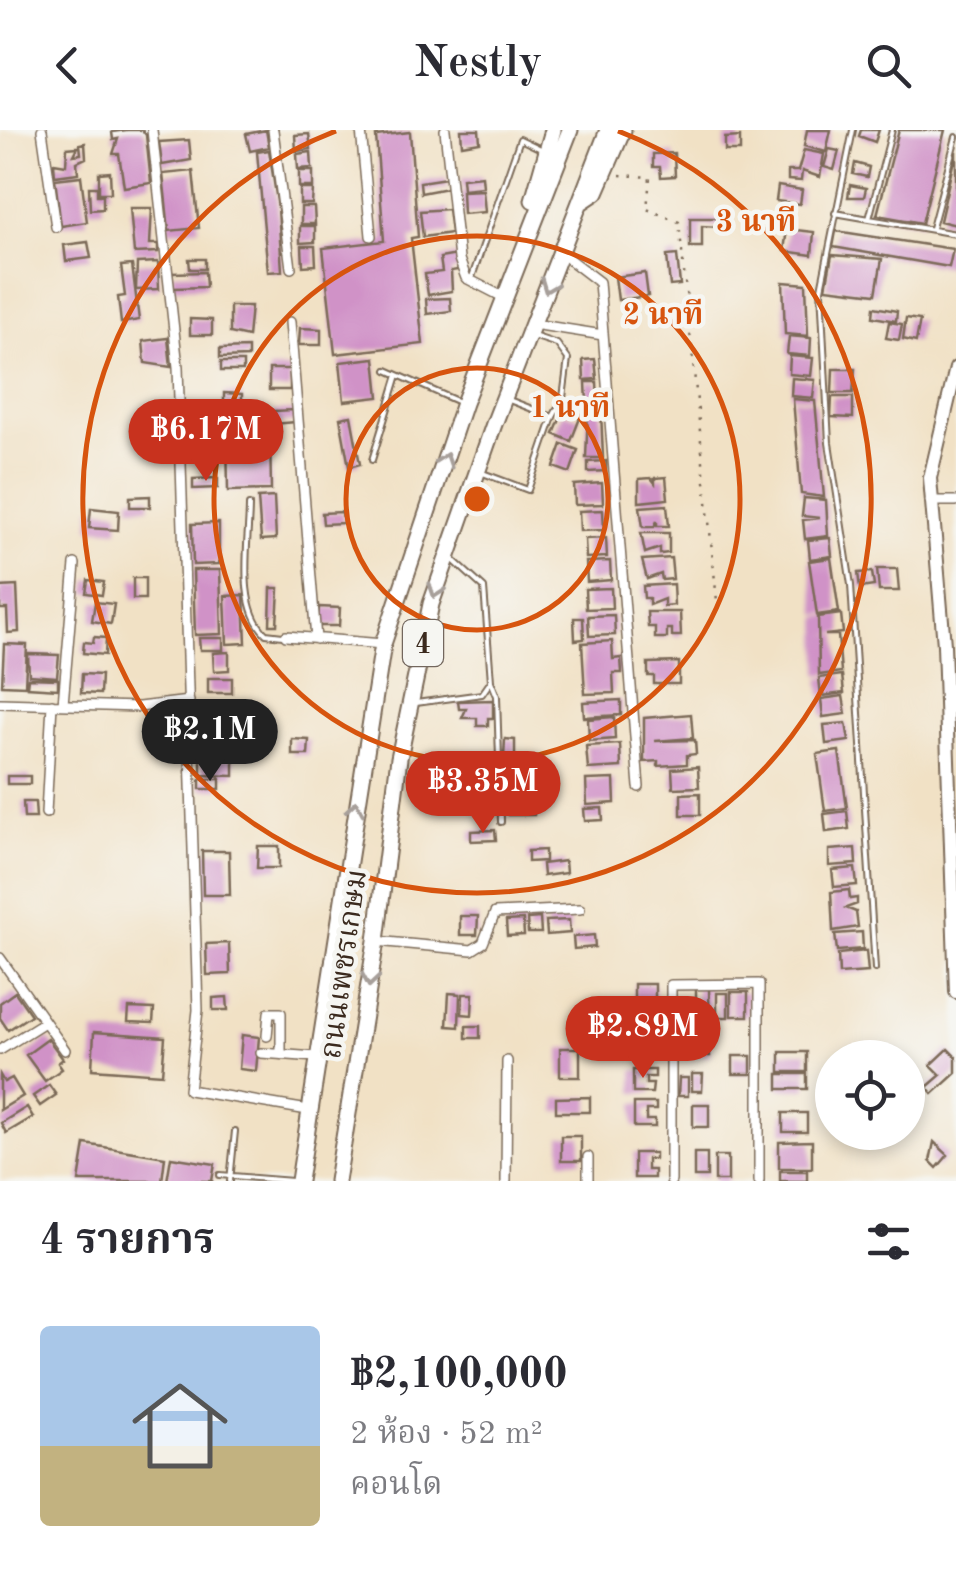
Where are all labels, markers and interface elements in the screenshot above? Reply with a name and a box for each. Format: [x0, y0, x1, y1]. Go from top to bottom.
icon: back [40, 38, 95, 93]
icon: search [861, 38, 916, 93]
text: Nestly [414, 42, 542, 87]
text: 3 นาที [716, 205, 796, 238]
one-way arrow [539, 277, 560, 294]
text: 2 นาที [623, 298, 703, 331]
text: 1 นาที [530, 391, 610, 424]
pin: ฿6.17M [125, 399, 287, 484]
text: ฿6.17M [150, 415, 262, 447]
one-way arrow [433, 453, 453, 470]
centre of rings [459, 481, 495, 517]
one-way arrow [428, 582, 448, 599]
road number: 4 [403, 620, 443, 666]
pin: ฿2.1M [140, 699, 280, 784]
text: ฿2.1M [164, 715, 256, 747]
pin: ฿3.35M [402, 751, 564, 836]
text: ฿3.35M [427, 767, 539, 799]
one-way arrow [343, 799, 364, 816]
street label: ถนนเพชรเกษม [317, 868, 373, 1061]
one-way arrow [360, 972, 381, 988]
pin: ฿2.89M [562, 996, 724, 1081]
text: ฿2.89M [587, 1012, 699, 1044]
map controls [815, 1040, 925, 1150]
button: locate [815, 1040, 925, 1150]
icon: filters [861, 1214, 916, 1269]
text: 4 รายการ [40, 1221, 215, 1263]
text: ฿2,100,000 [350, 1355, 568, 1397]
icon: home [120, 1366, 240, 1486]
text: 2 ห้อง · 52 m² [350, 1419, 543, 1451]
text: คอนโด [350, 1470, 443, 1502]

